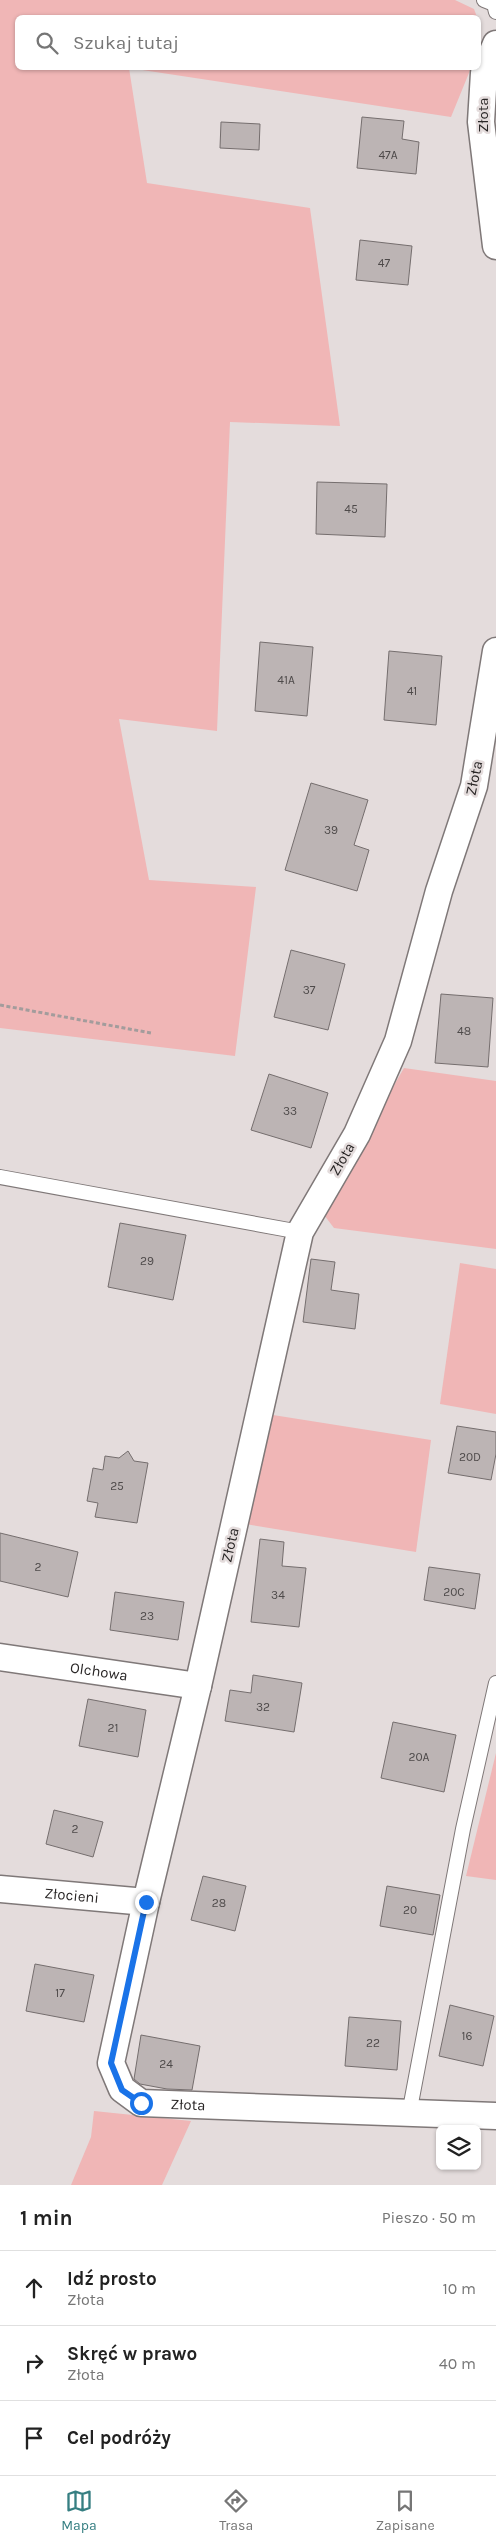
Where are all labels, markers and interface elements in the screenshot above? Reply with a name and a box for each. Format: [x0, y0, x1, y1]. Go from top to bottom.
search box [15, 15, 481, 70]
icon: search [33, 29, 61, 57]
text: Szukaj tutaj [73, 32, 179, 54]
street label: Złota [474, 97, 492, 133]
house number: 47A [378, 148, 398, 162]
house number: 47 [378, 256, 391, 270]
house number: 45 [344, 502, 358, 516]
house number: 41A [277, 673, 295, 687]
house number: 41 [407, 684, 417, 698]
street label: Złota [462, 759, 486, 797]
house number: 39 [324, 823, 338, 837]
house number: 37 [303, 983, 316, 997]
house number: 48 [457, 1024, 471, 1038]
house number: 33 [283, 1104, 297, 1118]
street label: Złota [325, 1139, 359, 1179]
house number: 29 [140, 1254, 154, 1268]
house number: 20D [459, 1450, 481, 1464]
house number: 25 [110, 1479, 124, 1493]
street label: Złota [217, 1526, 243, 1564]
house number: 2 [35, 1560, 42, 1574]
house number: 20C [443, 1585, 465, 1599]
house number: 34 [271, 1588, 285, 1602]
house number: 23 [140, 1609, 154, 1623]
street label: Olchowa [69, 1658, 129, 1685]
house number: 32 [256, 1700, 270, 1714]
house number: 21 [108, 1721, 118, 1735]
house number: 20A [409, 1750, 430, 1764]
house number: 2 [72, 1822, 79, 1836]
street label: Złocieni [44, 1884, 100, 1907]
route end [135, 1891, 158, 1914]
house number: 28 [212, 1896, 226, 1910]
house number: 20 [403, 1903, 417, 1917]
house number: 17 [55, 1986, 65, 2000]
house number: 16 [462, 2029, 473, 2043]
house number: 22 [366, 2036, 380, 2050]
house number: 24 [159, 2057, 173, 2071]
route start [130, 2092, 153, 2115]
street label: Złota [170, 2095, 206, 2114]
map controls [436, 2125, 481, 2170]
button: layers [436, 2125, 481, 2170]
text: 1 min [20, 2206, 73, 2230]
text: Pieszo · 50 m [382, 2208, 476, 2227]
text: Idź prosto [67, 2268, 157, 2290]
icon: ahead [20, 2274, 48, 2302]
text: 10 m [442, 2279, 476, 2298]
text: Złota [67, 2290, 105, 2309]
text: Skręć w prawo [67, 2343, 197, 2365]
icon: right [20, 2349, 48, 2377]
text: 40 m [439, 2354, 476, 2373]
text: Złota [67, 2365, 105, 2384]
icon: arrive [20, 2424, 48, 2452]
text: Cel podróży [67, 2427, 171, 2449]
tab: Mapa [61, 2487, 97, 2534]
tab: Trasa [219, 2487, 253, 2534]
tab: Zapisane [376, 2487, 435, 2534]

